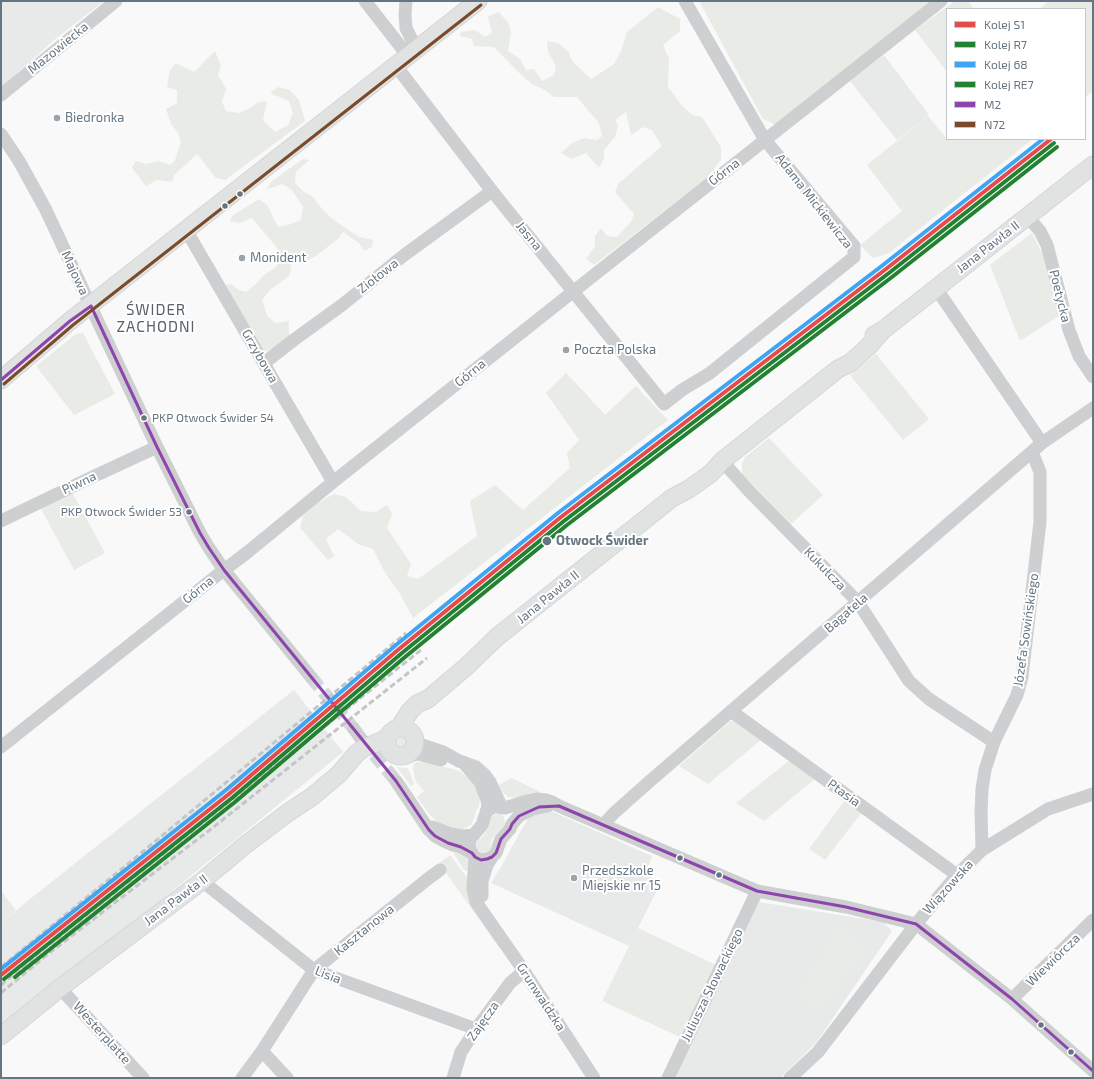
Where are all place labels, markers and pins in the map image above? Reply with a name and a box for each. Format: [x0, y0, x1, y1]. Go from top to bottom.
place label: Biedronka [65, 110, 124, 126]
marker: Biedronka [52, 113, 62, 123]
unlabelled marker [235, 189, 245, 199]
unlabelled marker [220, 201, 230, 211]
place label: Monident [250, 250, 306, 266]
marker: Monident [237, 253, 247, 263]
place label: Poczta Polska [574, 342, 656, 358]
marker: Poczta Polska [561, 345, 571, 355]
place label: PKP Otwock Świder 54 [152, 411, 274, 425]
marker: PKP Otwock Świder 54 [139, 413, 149, 423]
place label: PKP Otwock Świder 53 [61, 505, 182, 519]
marker: PKP Otwock Świder 53 [184, 507, 194, 517]
place label: Otwock Świder [556, 533, 648, 549]
marker: Otwock Świder [541, 535, 553, 547]
unlabelled marker [675, 853, 685, 863]
place label: Przedszkole Miejskie nr 15 [582, 863, 661, 894]
unlabelled marker [714, 870, 724, 880]
marker: Przedszkole Miejskie nr 15 [569, 873, 579, 883]
unlabelled marker [1036, 1020, 1046, 1030]
unlabelled marker [1066, 1047, 1076, 1057]

